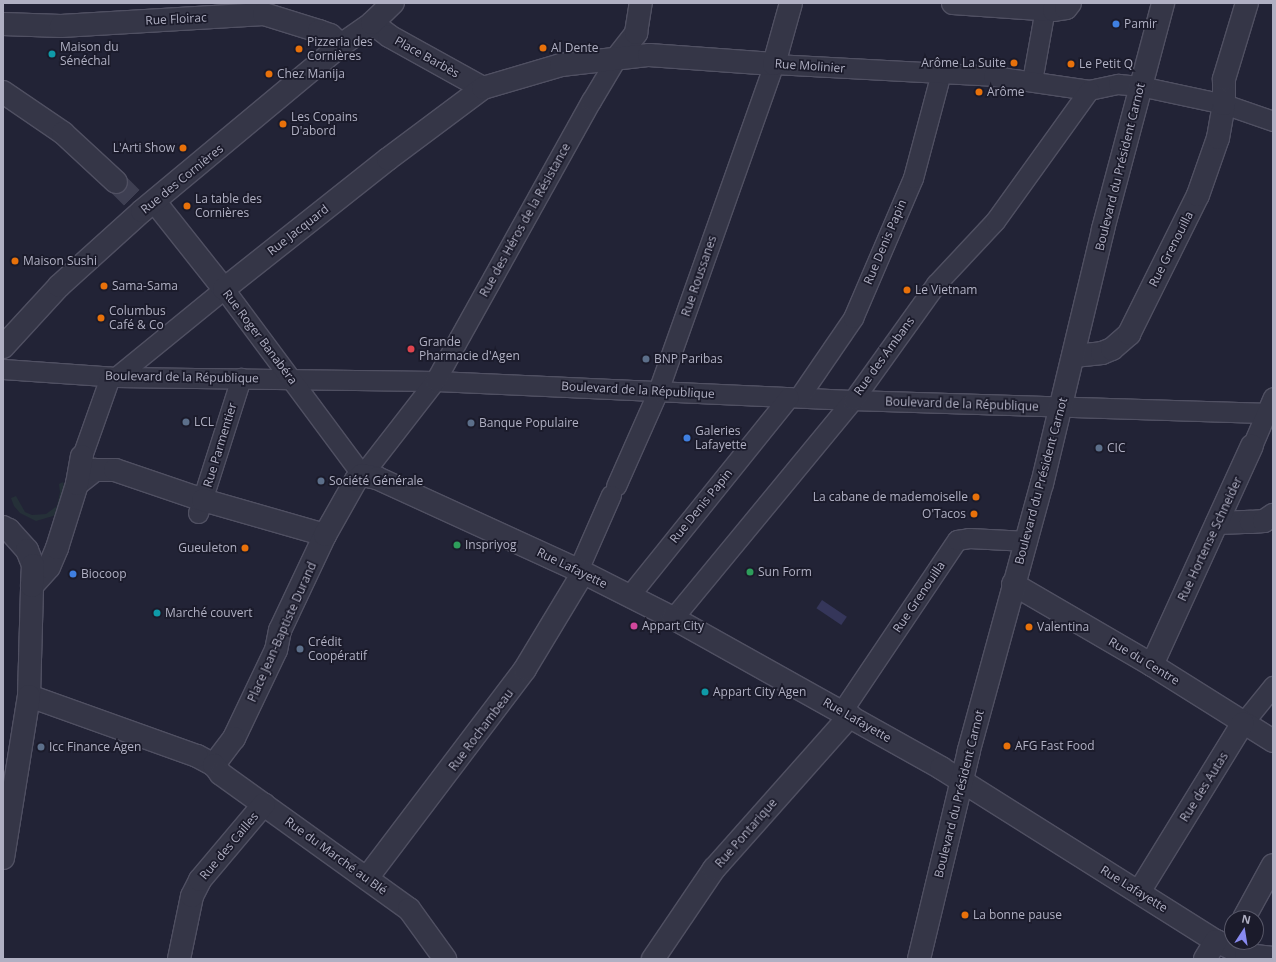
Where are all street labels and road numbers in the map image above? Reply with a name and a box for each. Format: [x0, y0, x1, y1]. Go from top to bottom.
street label: Rue Floirac [145, 10, 207, 28]
street label: Place Barbès [392, 33, 462, 81]
street label: Rue Molinier [774, 56, 846, 76]
street label: Boulevard du Président Carnot [1092, 82, 1148, 252]
street label: Rue des Cornières [138, 141, 226, 217]
street label: Rue des Héros de la Résistance [477, 141, 573, 299]
street label: Rue Denis Papin [861, 197, 909, 287]
street label: Rue Jacquard [264, 202, 332, 258]
street label: Rue Grenouilla [1146, 209, 1196, 289]
street label: Rue Roussanes [678, 234, 720, 318]
street label: Rue Roger Banabéra [220, 287, 300, 387]
street label: Rue des Ambans [851, 314, 917, 398]
street label: Boulevard de la République [105, 368, 259, 386]
street label: Boulevard de la République [561, 379, 715, 401]
street label: Boulevard de la République [885, 394, 1039, 414]
street label: Boulevard du Président Carnot [1012, 396, 1070, 566]
street label: Rue Parmentier [200, 401, 240, 489]
street label: Rue Denis Papin [667, 466, 735, 546]
street label: Rue Hortense Schneider [1175, 475, 1245, 603]
street label: Rue Lafayette [535, 545, 609, 591]
street label: Rue Grenouilla [890, 559, 948, 635]
street label: Place Jean-Baptiste Durand [245, 560, 319, 704]
street label: Rue du Centre [1106, 634, 1182, 688]
street label: Rue Rochambeau [446, 686, 516, 774]
street label: Rue Lafayette [820, 695, 894, 745]
street label: Boulevard du Président Carnot [931, 709, 987, 879]
street label: Rue des Autas [1177, 750, 1231, 824]
street label: Rue Pontarique [712, 796, 780, 870]
street label: Rue des Cailles [197, 809, 261, 883]
street label: Rue du Marché au Blé [282, 814, 390, 898]
street label: Rue Lafayette [1098, 863, 1170, 915]

